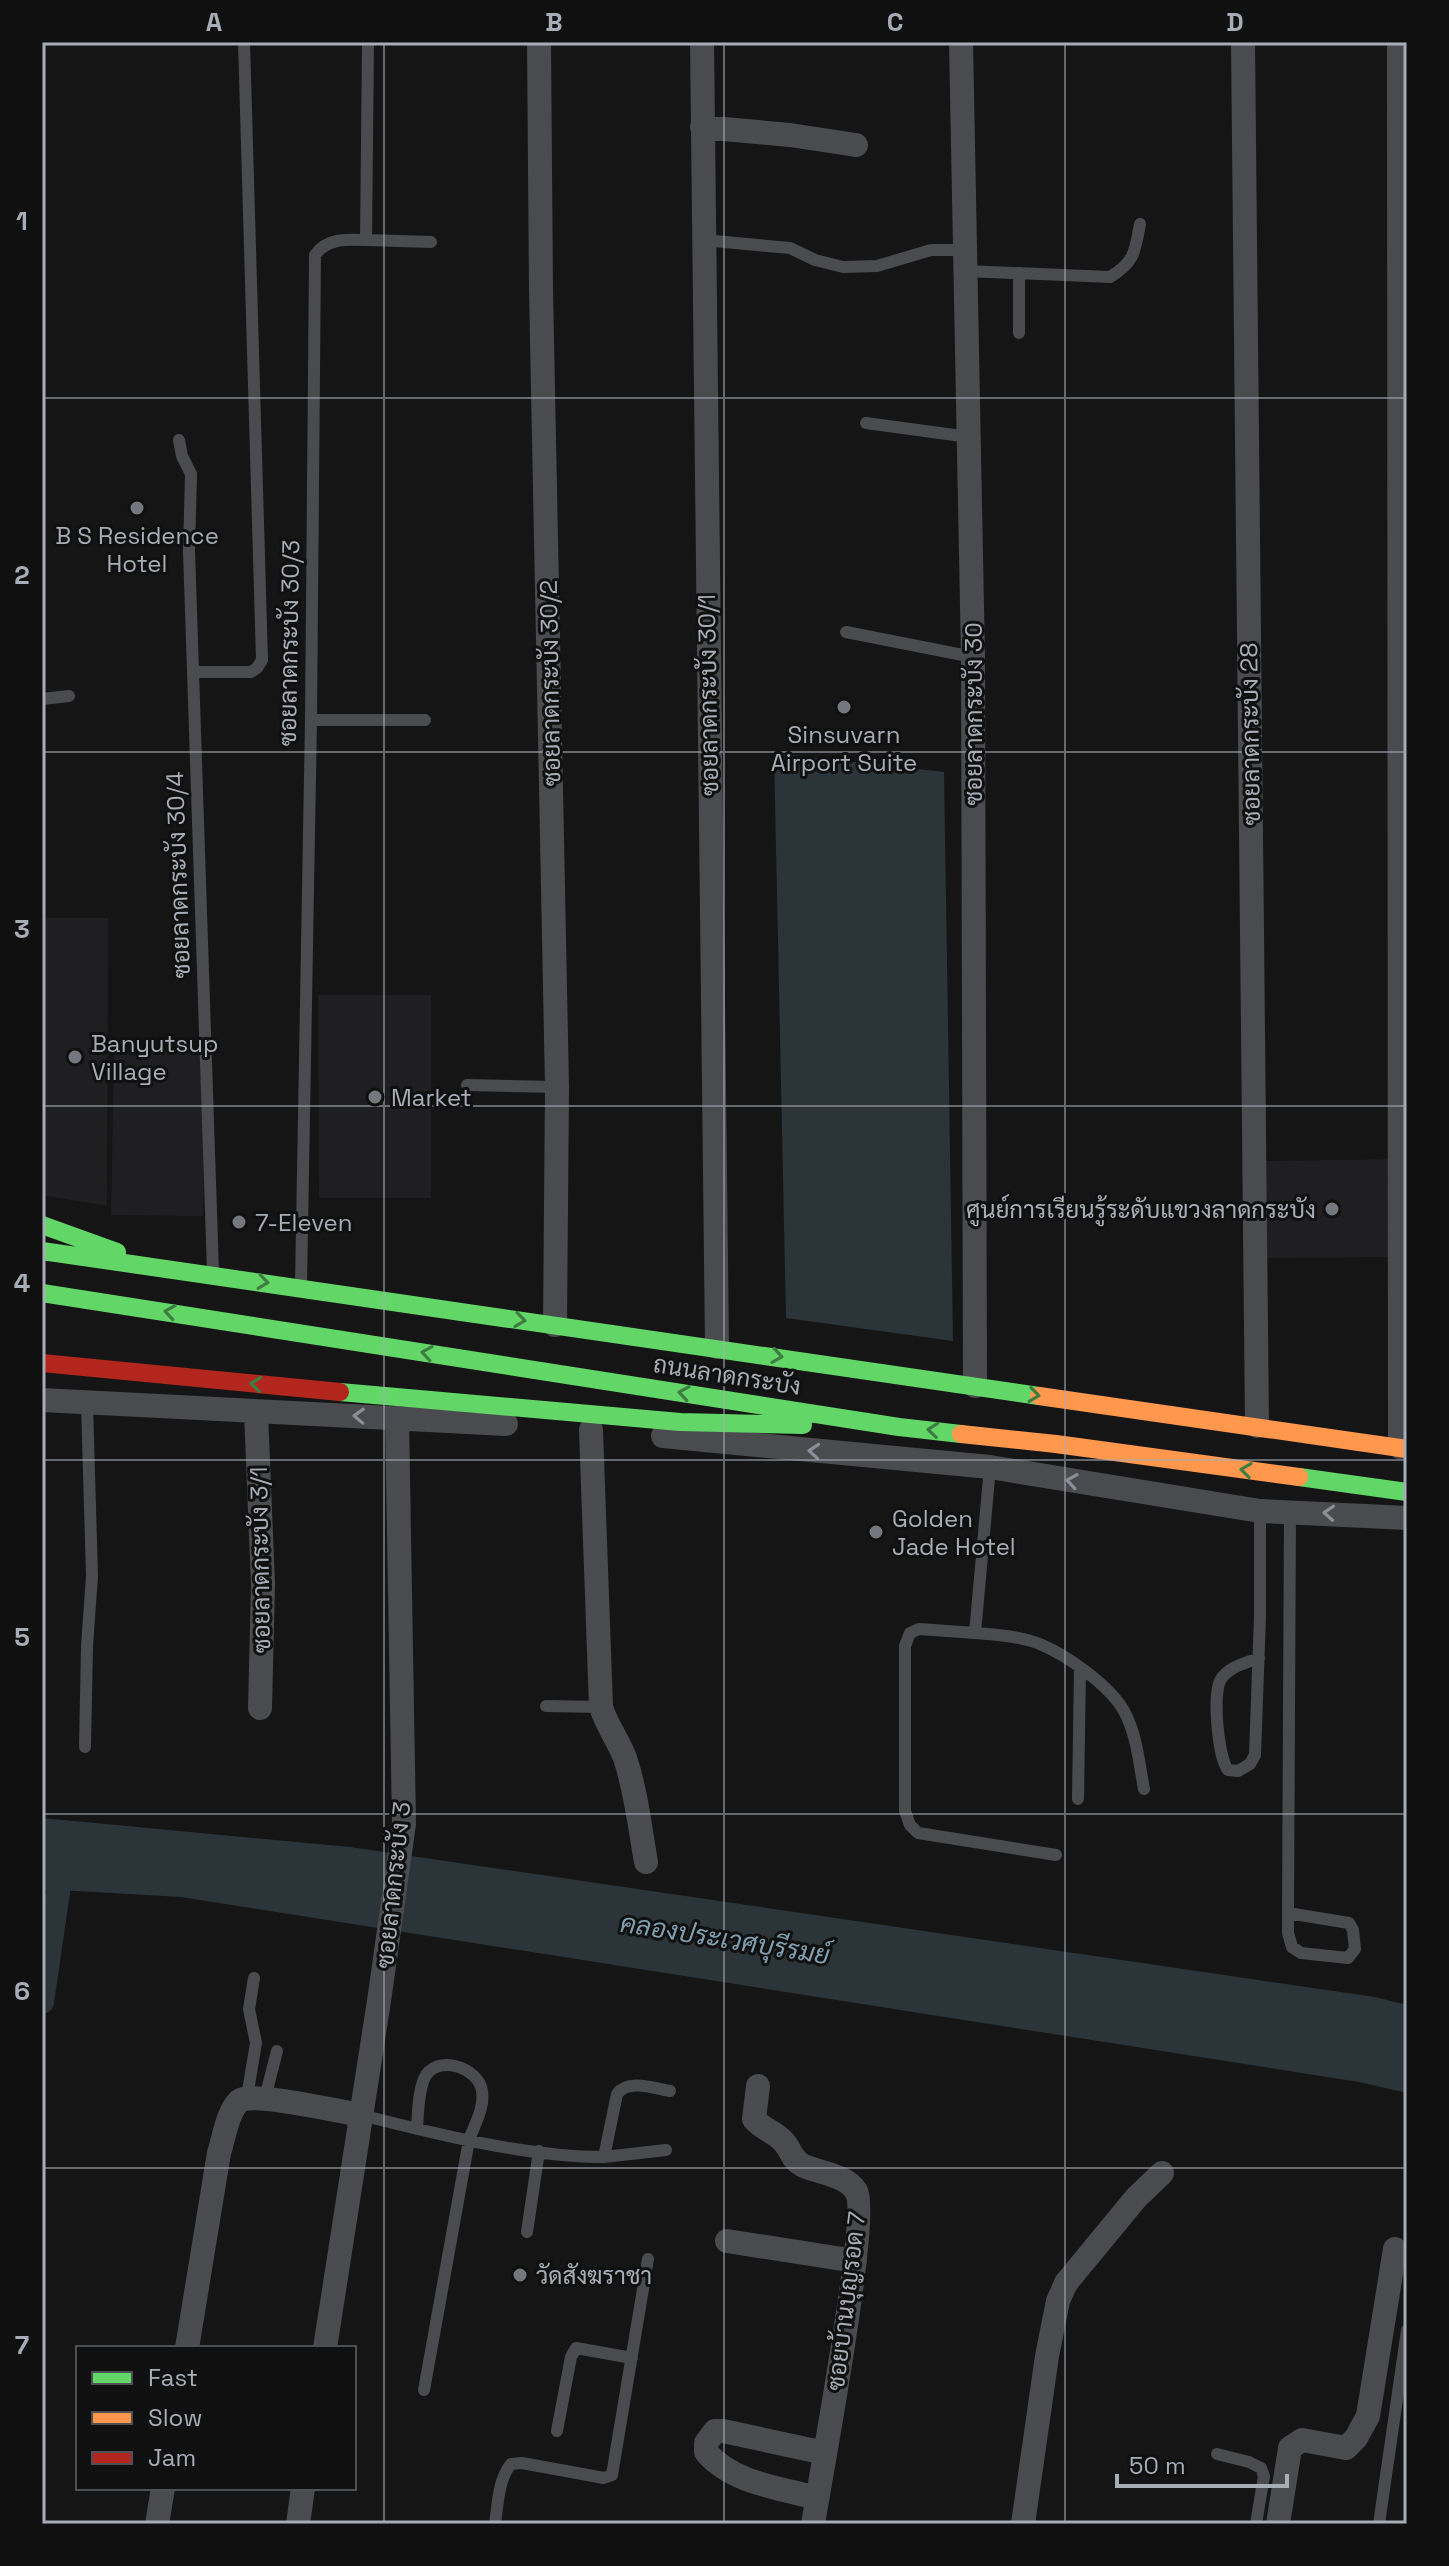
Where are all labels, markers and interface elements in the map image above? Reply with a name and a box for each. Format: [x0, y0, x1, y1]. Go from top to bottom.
text: A [206, 5, 223, 39]
text: B [545, 5, 563, 39]
text: C [887, 5, 903, 39]
text: D [1226, 5, 1244, 39]
text: 1 [16, 204, 28, 238]
marker: B S Residence Hotel [128, 499, 146, 517]
place label: B S Residence Hotel [55, 520, 219, 579]
street label: ซอยลาดกระบัง 30/3 [272, 540, 306, 746]
text: 2 [14, 558, 30, 592]
street label: ซอยลาดกระบัง 30/2 [533, 580, 567, 786]
street label: ซอยลาดกระบัง 30/1 [691, 594, 725, 796]
street label: ซอยลาดกระบัง 30 [958, 622, 989, 806]
street label: ซอยลาดกระบัง 28 [1233, 642, 1267, 826]
marker: Sinsuvarn Airport Suite [835, 698, 853, 716]
place label: Sinsuvarn Airport Suite [771, 719, 917, 778]
street label: ซอยลาดกระบัง 30/4 [159, 771, 197, 979]
text: 3 [14, 912, 30, 946]
place label: Banyutsup Village [91, 1028, 218, 1087]
marker: Banyutsup Village [66, 1048, 84, 1066]
place label: Market [391, 1082, 472, 1113]
marker: Market [366, 1088, 384, 1106]
place label: ศูนย์การเรียนรู้ระดับแขวงลาดกระบัง [966, 1194, 1316, 1227]
marker: ศูนย์การเรียนรู้ระดับแขวงลาดกระบัง [1323, 1200, 1341, 1218]
place label: 7-Eleven [255, 1207, 353, 1238]
marker: 7-Eleven [230, 1213, 248, 1231]
text: 4 [14, 1266, 30, 1300]
one-way arrow [257, 1273, 270, 1290]
one-way arrow [163, 1305, 177, 1322]
one-way arrow [513, 1310, 527, 1327]
one-way arrow [420, 1345, 434, 1362]
one-way arrow [770, 1347, 784, 1364]
street label: ถนนลาดกระบัง [651, 1348, 803, 1402]
one-way arrow [249, 1376, 262, 1393]
one-way arrow [677, 1385, 690, 1402]
one-way arrow [1028, 1386, 1041, 1403]
one-way arrow [352, 1408, 365, 1425]
one-way arrow [926, 1422, 939, 1439]
one-way arrow [807, 1442, 820, 1459]
one-way arrow [1240, 1462, 1253, 1479]
street label: ซอยลาดกระบัง 3/1 [243, 1466, 277, 1654]
one-way arrow [1065, 1473, 1079, 1490]
place label: Golden Jade Hotel [892, 1503, 1016, 1562]
one-way arrow [1322, 1505, 1335, 1522]
marker: Golden Jade Hotel [867, 1523, 885, 1541]
text: 5 [14, 1620, 30, 1654]
street label: ซอยลาดกระบัง 3 [369, 1800, 417, 1970]
water label: คลองประเวศบุรีรมย์ [618, 1906, 836, 1974]
text: 6 [14, 1974, 30, 2008]
street label: ซอยบ้านบุญรอด 7 [820, 2210, 873, 2392]
place label: วัดสังฆราชา [536, 2260, 652, 2291]
marker: วัดสังฆราชา [511, 2266, 529, 2284]
text: 7 [15, 2328, 29, 2362]
legend [76, 2346, 356, 2490]
text: Fast [148, 2362, 198, 2393]
text: Slow [148, 2402, 202, 2433]
scale bar [1117, 2438, 1287, 2488]
text: Jam [148, 2442, 196, 2473]
text: 50 m [1129, 2450, 1186, 2481]

